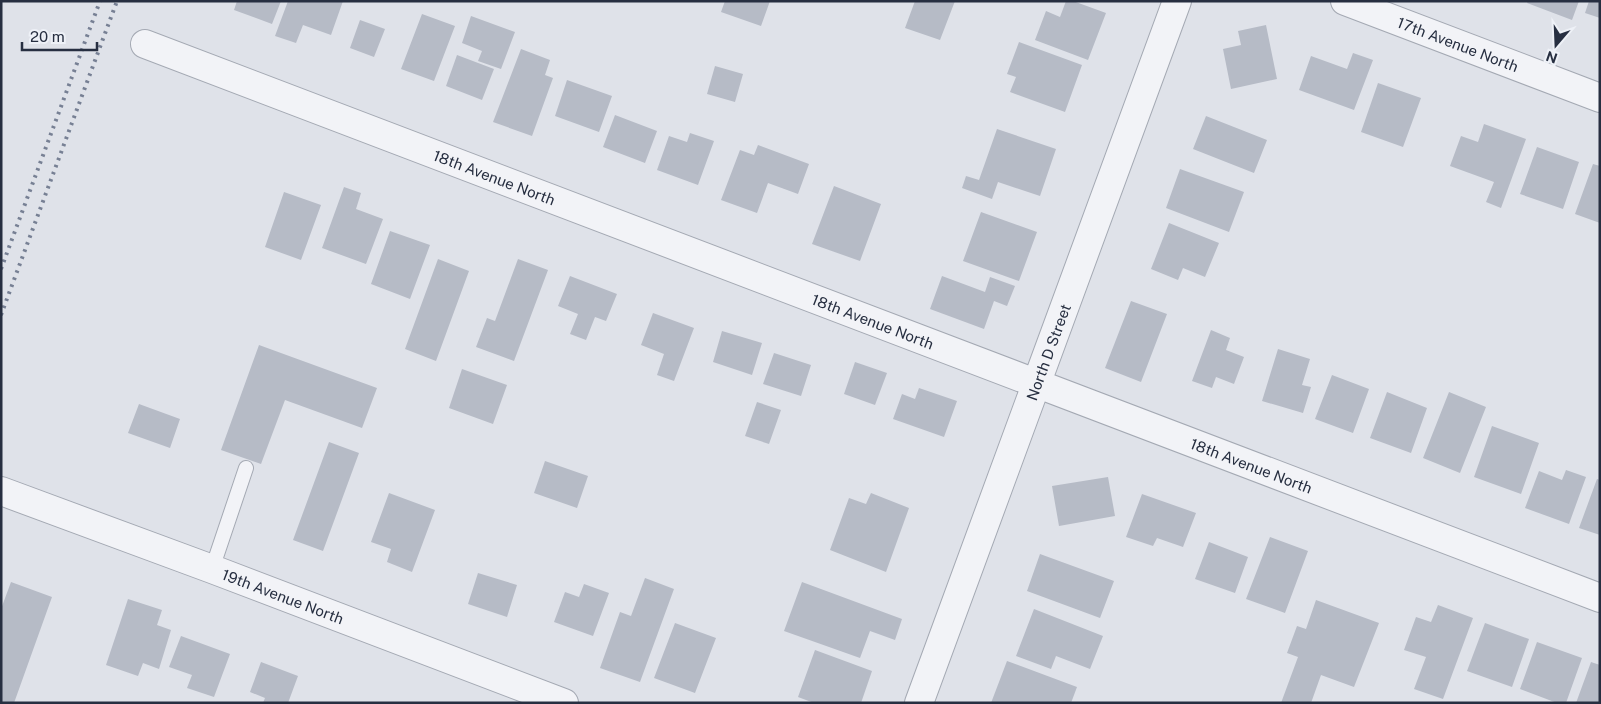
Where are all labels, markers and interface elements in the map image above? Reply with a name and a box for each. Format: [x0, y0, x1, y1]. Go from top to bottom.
street label: 17th Avenue North [1395, 13, 1521, 75]
scale bar [22, 20, 98, 52]
north arrow [1531, 20, 1581, 70]
text: 20 m [30, 28, 65, 45]
text: N [1544, 48, 1560, 67]
street label: 18th Avenue North [431, 146, 558, 208]
street label: 18th Avenue North [810, 290, 936, 352]
street label: North D Street [1023, 301, 1074, 402]
street label: 18th Avenue North [1188, 434, 1315, 496]
street label: 19th Avenue North [220, 565, 346, 627]

